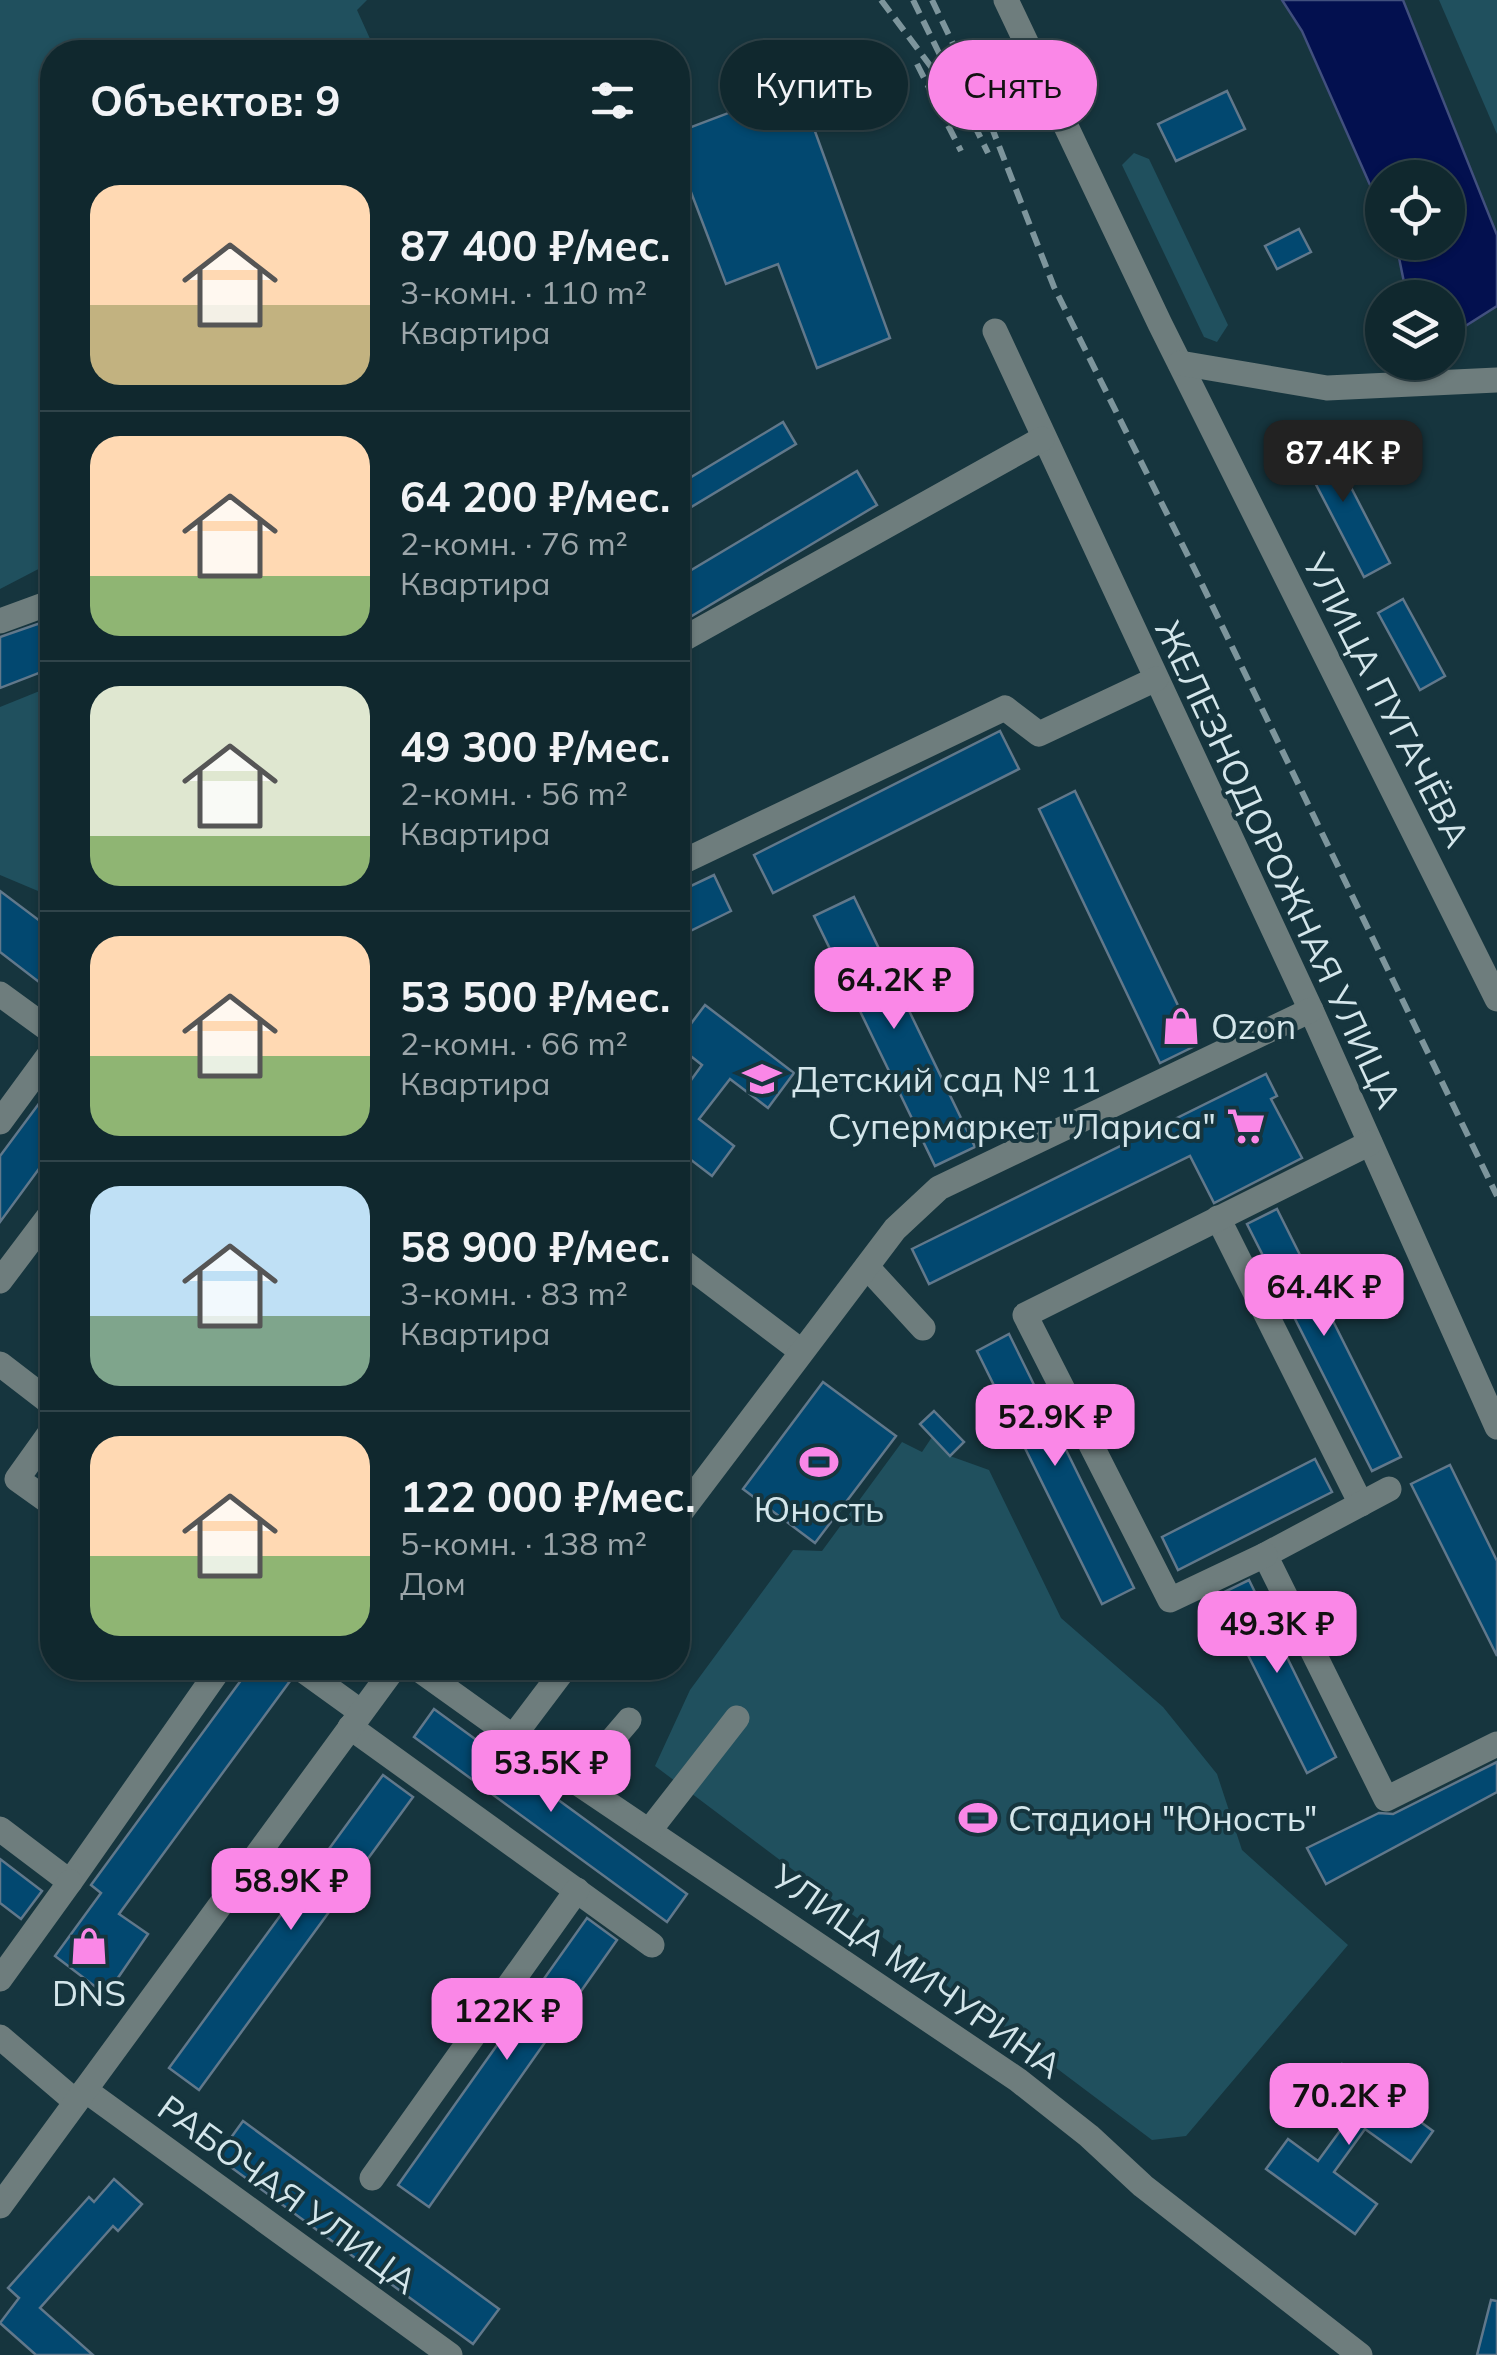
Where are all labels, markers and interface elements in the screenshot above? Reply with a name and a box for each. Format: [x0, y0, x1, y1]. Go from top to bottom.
chip: Купить [720, 40, 908, 130]
chip: Снять [928, 40, 1097, 130]
icon: filters [585, 73, 640, 128]
text: Объектов: 9 [90, 74, 340, 127]
map controls [1365, 160, 1465, 380]
button: locate [1365, 160, 1465, 260]
text: 87 400 ₽/мес. [400, 219, 670, 272]
icon: home [170, 225, 290, 345]
text: 3-комн. · 110 m² [400, 272, 647, 312]
button: layers [1365, 280, 1465, 380]
text: Квартира [400, 312, 551, 352]
pin: 87.4K ₽ [1251, 420, 1435, 505]
text: 87.4K ₽ [1286, 432, 1400, 472]
text: 64 200 ₽/мес. [400, 470, 670, 523]
icon: home [170, 476, 290, 596]
text: 2-комн. · 76 m² [400, 523, 628, 563]
street label: УЛИЦА ПУГАЧЁВА [1293, 545, 1480, 854]
text: Квартира [400, 563, 551, 603]
street label: ЖЕЛЕЗНОДОРОЖНАЯ УЛИЦА [1146, 613, 1412, 1115]
text: 49 300 ₽/мес. [400, 720, 670, 773]
icon: home [170, 726, 290, 846]
text: 2-комн. · 56 m² [400, 773, 628, 813]
text: Квартира [400, 813, 551, 853]
pin: 64.2K ₽ [802, 947, 986, 1032]
text: 64.2K ₽ [837, 959, 951, 999]
text: 53 500 ₽/мес. [400, 970, 670, 1023]
icon: home [170, 976, 290, 1096]
place label: Ozon [1211, 1004, 1296, 1048]
shop icon: Ozon [1160, 1005, 1202, 1047]
text: 2-комн. · 66 m² [400, 1023, 628, 1063]
place label: Детский сад № 11 [792, 1057, 1101, 1101]
school or university icon: Детский сад № 11 [741, 1058, 783, 1100]
text: Квартира [400, 1063, 551, 1103]
place label: Супермаркет "Лариса" [828, 1104, 1216, 1148]
supermarket icon: Супермаркет "Лариса" [1225, 1105, 1267, 1147]
text: 58 900 ₽/мес. [400, 1220, 670, 1273]
icon: home [170, 1226, 290, 1346]
pin: 64.4K ₽ [1232, 1254, 1416, 1339]
text: 64.4K ₽ [1267, 1266, 1381, 1306]
text: 3-комн. · 83 m² [400, 1273, 628, 1313]
text: Квартира [400, 1313, 551, 1353]
pin: 52.9K ₽ [963, 1384, 1147, 1469]
text: 52.9K ₽ [998, 1396, 1112, 1436]
sports icon: Юность [798, 1441, 840, 1483]
text: 122 000 ₽/мес. [400, 1470, 696, 1523]
icon: home [170, 1476, 290, 1596]
place label: Юность [754, 1487, 884, 1531]
text: 5-комн. · 138 m² [400, 1523, 647, 1563]
text: Дом [400, 1563, 466, 1603]
pin: 49.3K ₽ [1185, 1591, 1369, 1676]
text: 49.3K ₽ [1220, 1603, 1334, 1643]
pin: 53.5K ₽ [459, 1730, 643, 1815]
text: 53.5K ₽ [494, 1742, 608, 1782]
place label: Стадион "Юность" [1008, 1796, 1318, 1840]
sports icon: Стадион "Юность" [957, 1797, 999, 1839]
pin: 58.9K ₽ [199, 1848, 383, 1933]
street label: УЛИЦА МИЧУРИНА [763, 1854, 1071, 2088]
text: 58.9K ₽ [234, 1860, 348, 1900]
shop icon: DNS [68, 1925, 110, 1967]
place label: DNS [52, 1971, 126, 2015]
pin: 122K ₽ [426, 1978, 588, 2063]
text: 122K ₽ [454, 1990, 560, 2030]
pin: 70.2K ₽ [1257, 2063, 1441, 2148]
text: 70.2K ₽ [1292, 2075, 1406, 2115]
street label: РАБОЧАЯ УЛИЦА [150, 2085, 426, 2303]

